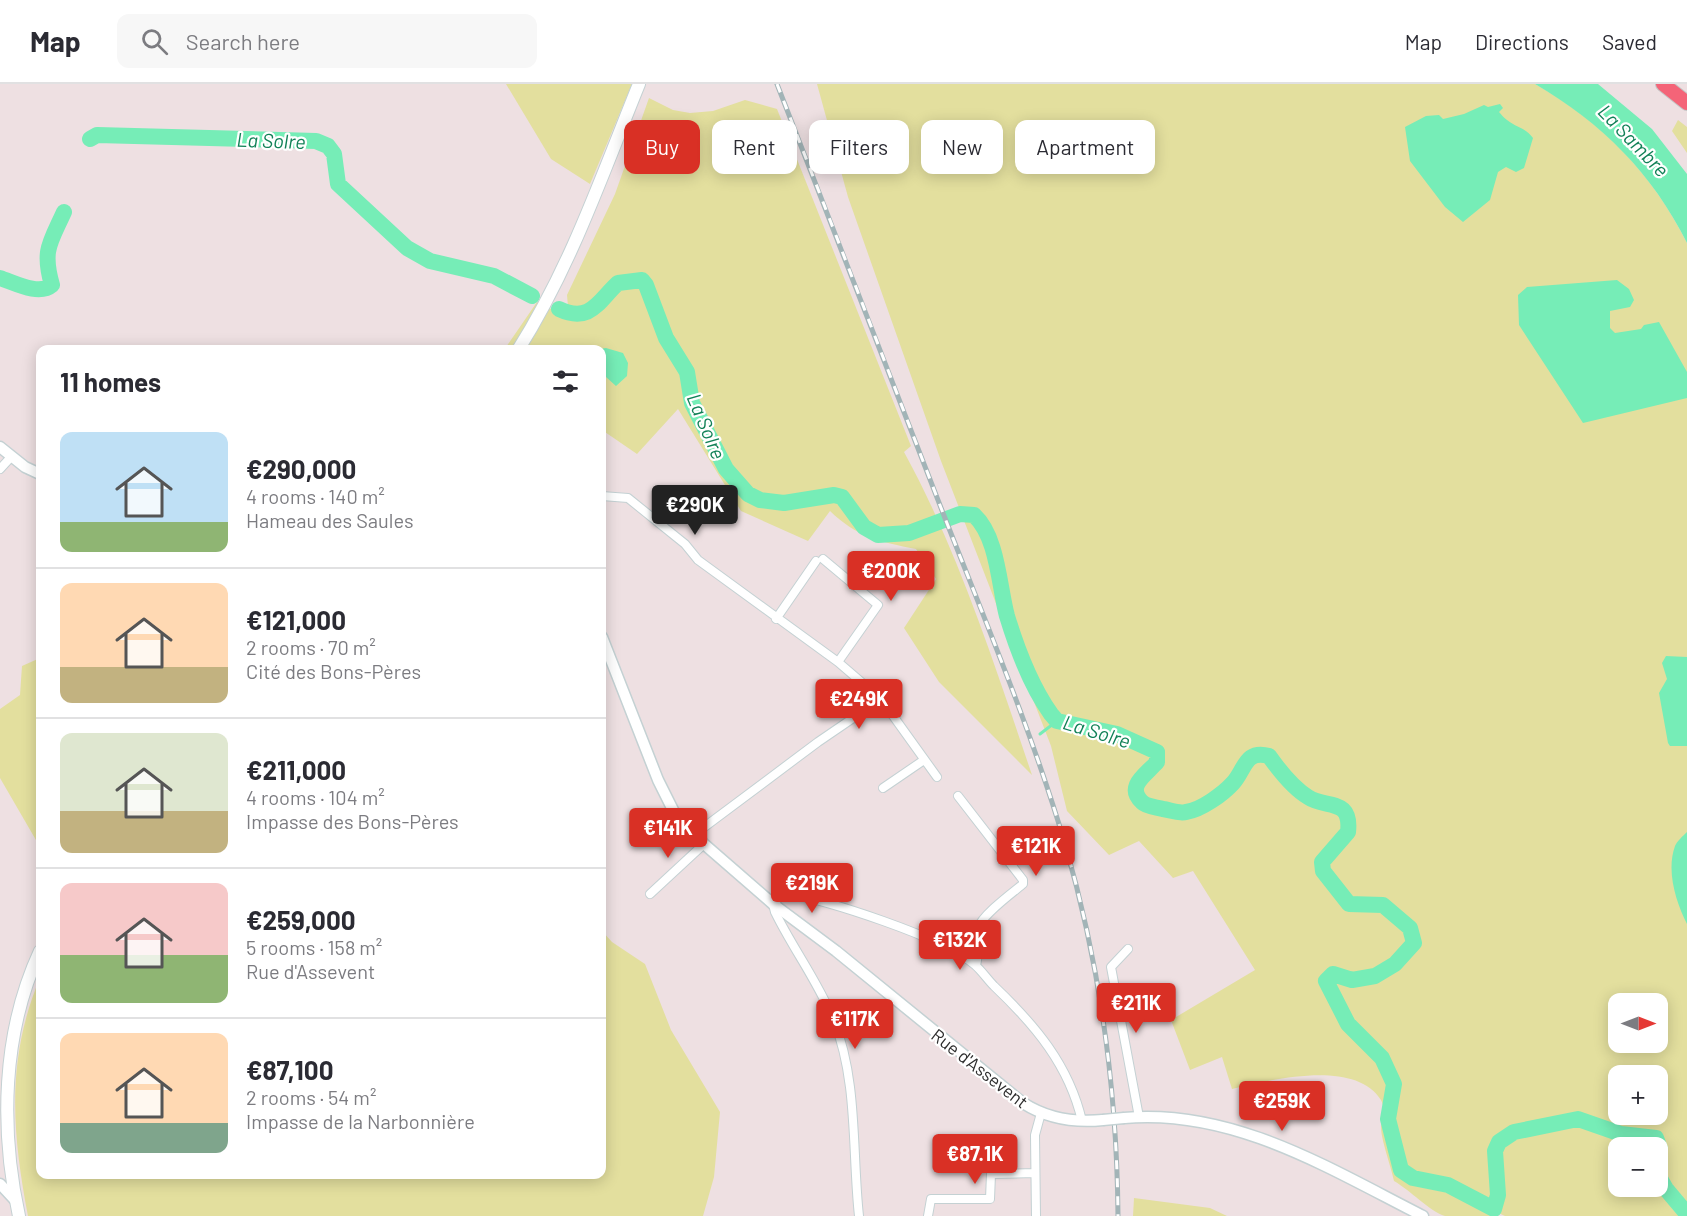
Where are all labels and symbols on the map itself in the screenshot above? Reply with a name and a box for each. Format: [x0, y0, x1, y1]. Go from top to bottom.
water label: La Sambre [1594, 99, 1674, 181]
water label: La Solre [236, 127, 306, 153]
water label: La Solre [682, 389, 732, 463]
pin: €290K [653, 485, 737, 536]
pin: €200K [849, 551, 933, 602]
pin: €249K [817, 679, 901, 730]
water label: La Solre [1060, 709, 1134, 753]
pin: €141K [626, 808, 710, 859]
pin: €121K [994, 826, 1078, 877]
pin: €219K [770, 863, 854, 914]
pin: €132K [918, 920, 1002, 971]
pin: €211K [1094, 983, 1178, 1034]
north arrow [1608, 993, 1668, 1053]
pin: €117K [813, 999, 897, 1050]
street label: Rue d'Assevent [927, 1023, 1033, 1113]
pin: €259K [1240, 1081, 1324, 1132]
pin: €87.1K [926, 1134, 1024, 1185]

